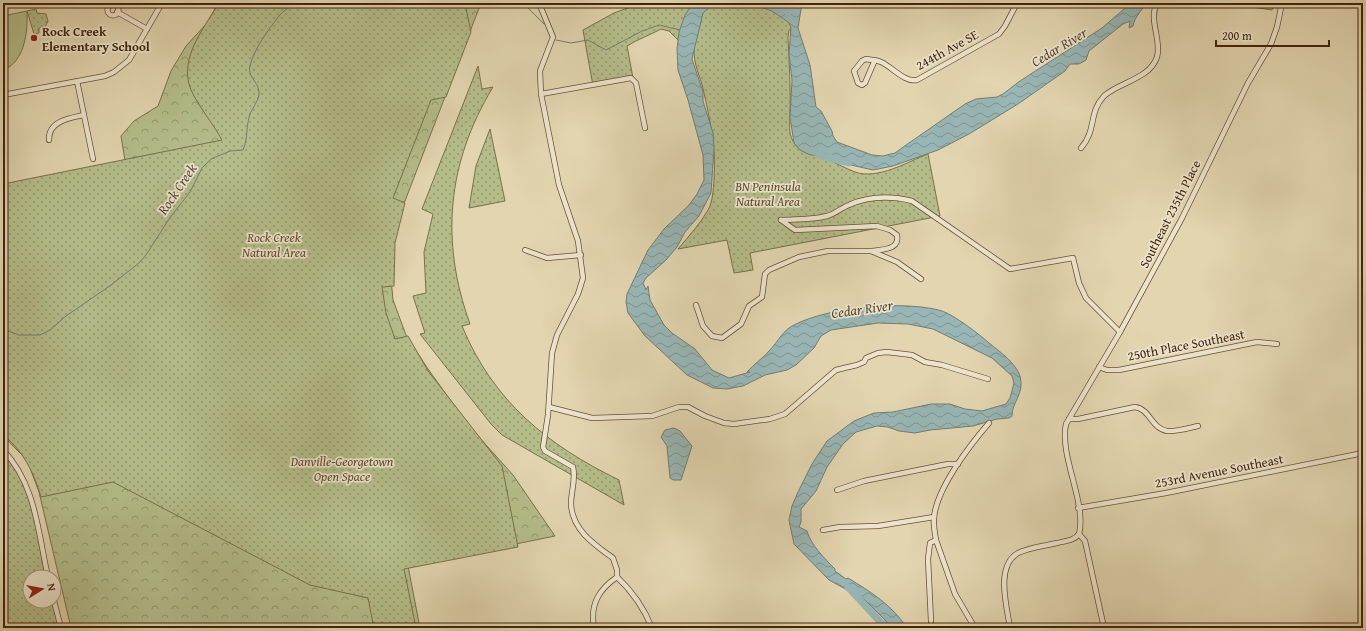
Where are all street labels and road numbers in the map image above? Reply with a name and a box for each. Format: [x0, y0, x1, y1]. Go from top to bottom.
street label: 244th Ave SE [912, 25, 982, 75]
street label: Southeast 235th Place [1135, 157, 1205, 271]
street label: 250th Place Southeast [1126, 324, 1247, 366]
street label: 253rd Avenue Southeast [1153, 449, 1285, 493]

